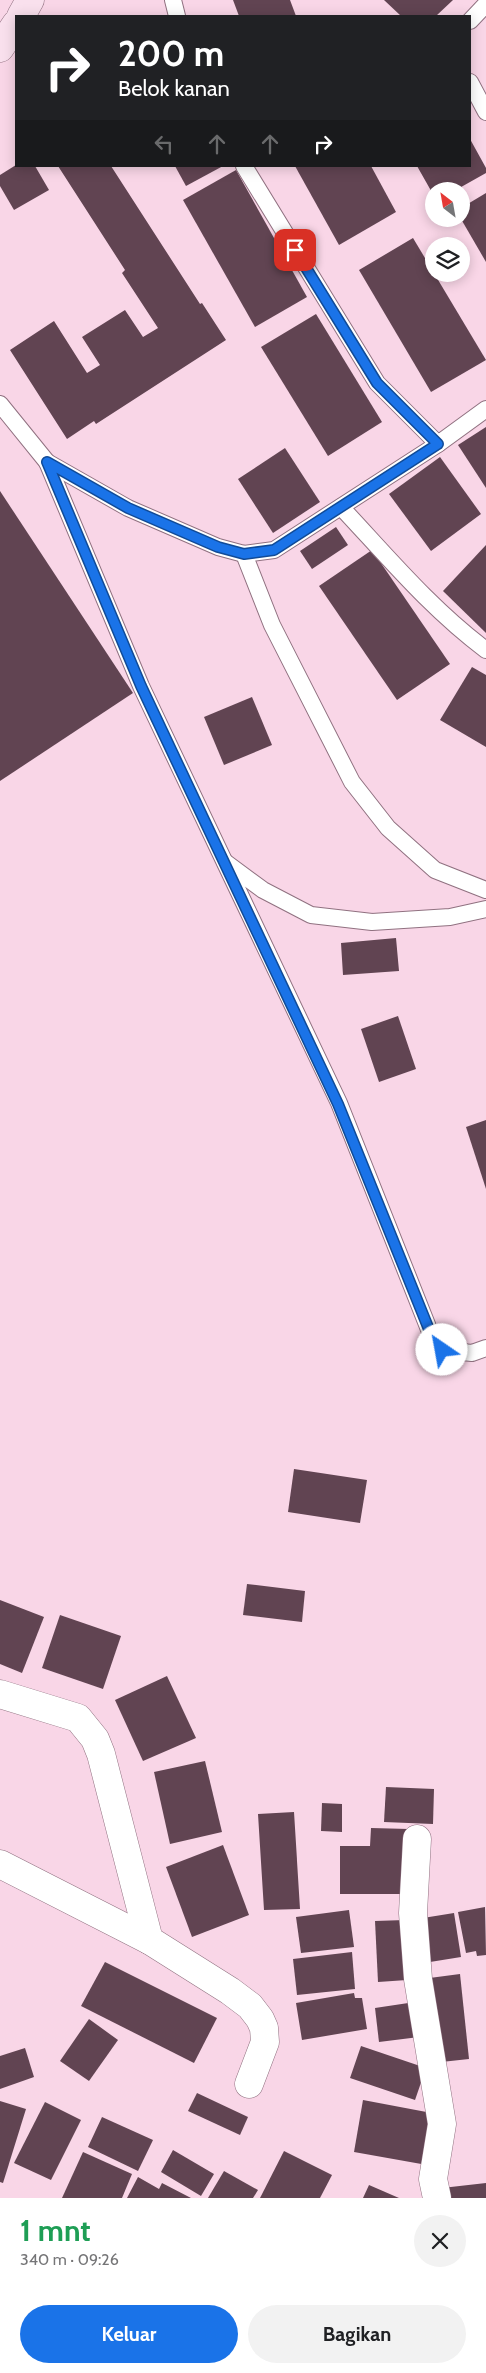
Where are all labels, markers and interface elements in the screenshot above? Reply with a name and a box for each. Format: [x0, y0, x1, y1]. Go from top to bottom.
text: 200 m [118, 32, 224, 75]
icon: right [35, 35, 100, 100]
text: Belok kanan [118, 75, 230, 102]
icon: left [150, 130, 178, 158]
icon: ahead [203, 130, 231, 158]
icon: ahead [256, 130, 284, 158]
icon: right [309, 130, 337, 158]
north arrow [425, 182, 470, 228]
map controls [425, 182, 470, 282]
pin [274, 229, 316, 271]
icon: arrive [281, 236, 309, 264]
button: layers [425, 237, 470, 282]
position arrow [415, 1323, 467, 1375]
text: 1 mnt [20, 2212, 91, 2249]
button: close [414, 2215, 466, 2267]
text: 340 m · 09:26 [20, 2250, 119, 2269]
button: Keluar [20, 2305, 238, 2363]
button: Bagikan [248, 2305, 466, 2363]

